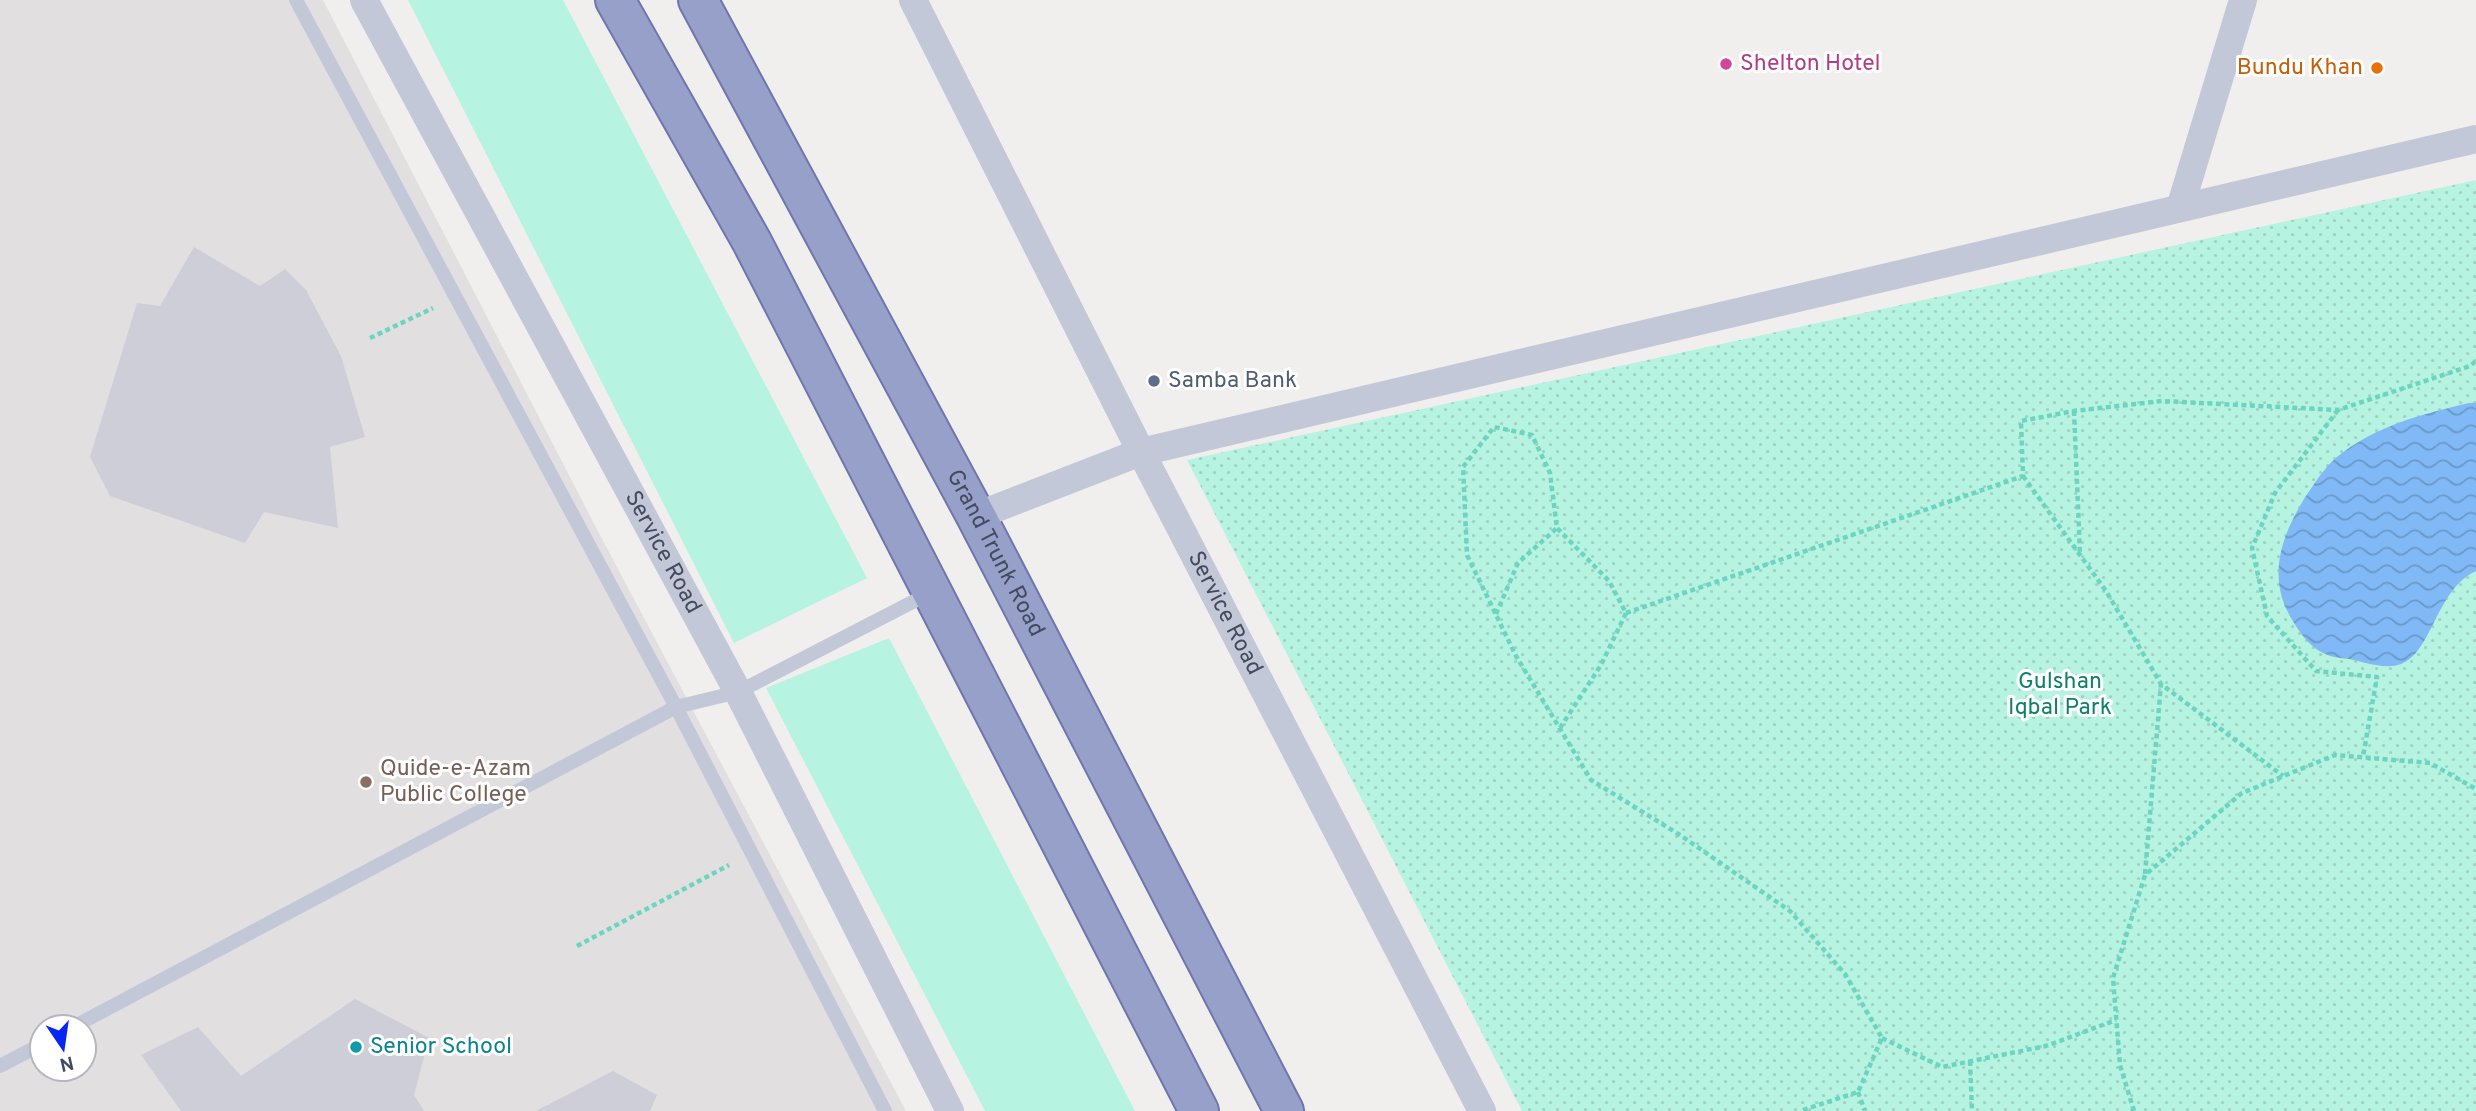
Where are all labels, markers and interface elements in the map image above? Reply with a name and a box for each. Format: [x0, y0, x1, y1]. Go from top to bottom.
place label: Shelton Hotel [1740, 50, 1881, 79]
place label: Bundu Khan [2237, 54, 2363, 83]
marker: Shelton Hotel [1718, 56, 1734, 72]
marker: Bundu Khan [2369, 60, 2385, 76]
place label: Samba Bank [1168, 367, 1297, 396]
marker: Samba Bank [1146, 373, 1162, 389]
street label: Grand Trunk Road [939, 465, 1051, 642]
street label: Service Road [618, 486, 708, 619]
street label: Service Road [1181, 547, 1269, 680]
park label: Gulshan Iqbal Park [2008, 668, 2112, 723]
place label: Quide-e-Azam Public College [380, 755, 531, 810]
marker: Quide-e-Azam Public College [358, 774, 374, 790]
north arrow [28, 1013, 98, 1083]
place label: Senior School [370, 1033, 512, 1062]
marker: Senior School [348, 1039, 364, 1055]
text: N [57, 1049, 76, 1076]

